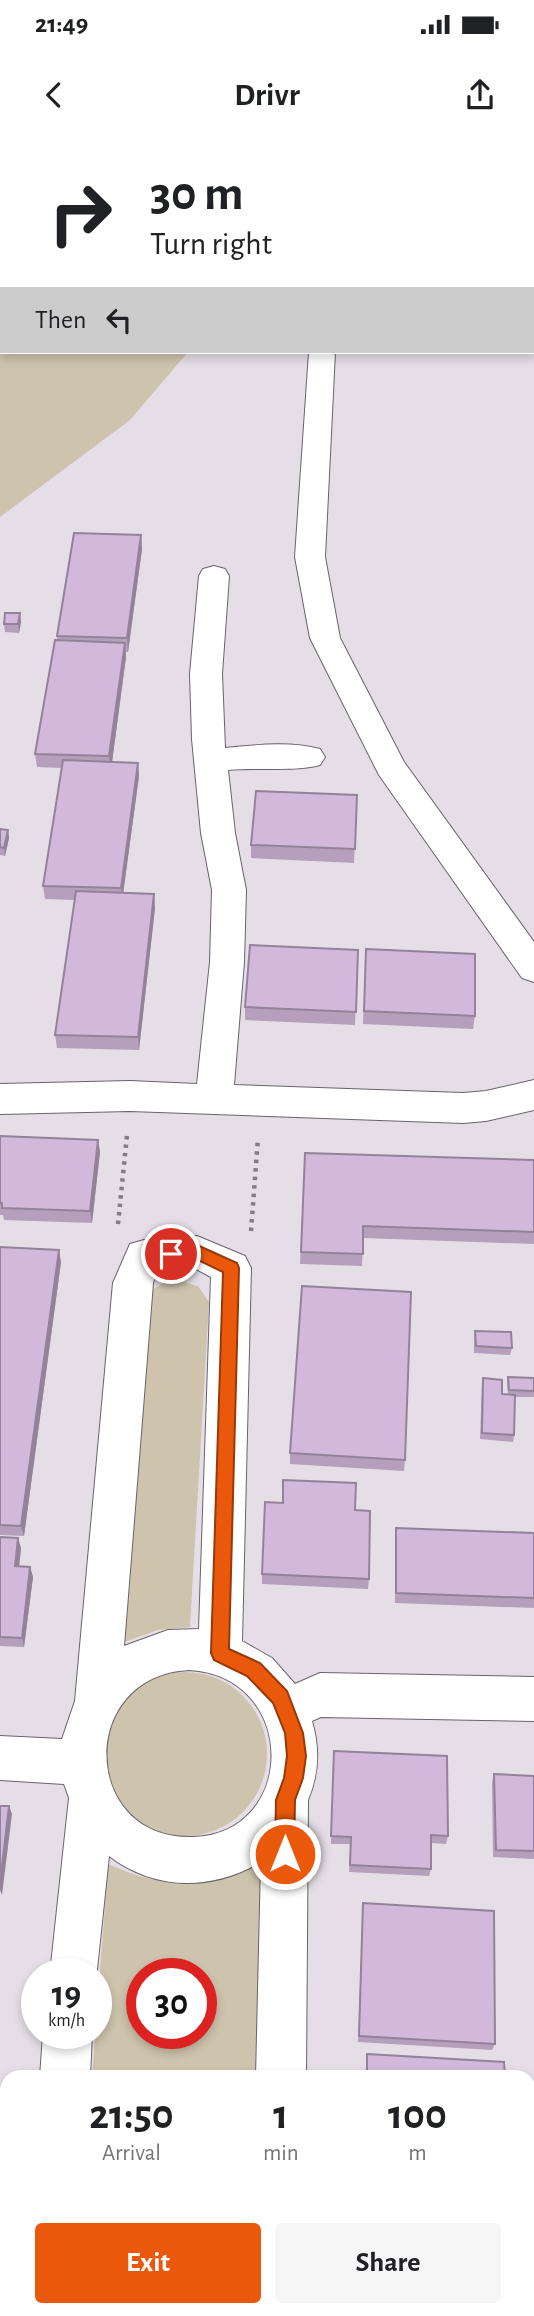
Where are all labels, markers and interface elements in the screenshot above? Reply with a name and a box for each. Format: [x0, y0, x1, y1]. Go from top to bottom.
text: 21:49 [35, 11, 88, 37]
icon: back [35, 76, 73, 114]
icon: share [461, 76, 499, 114]
text: Drivr [234, 79, 300, 111]
icon: right [35, 168, 126, 259]
text: 30 m [150, 170, 244, 219]
text: Turn right [150, 228, 272, 260]
icon: left [100, 301, 138, 339]
text: Then [35, 307, 86, 333]
pin [141, 1224, 201, 1284]
icon: arrive [152, 1235, 190, 1273]
position arrow [248, 1817, 322, 1891]
speed limit sign: 30 [126, 1958, 217, 2049]
text: 19 [52, 1977, 81, 2012]
text: km/h [48, 2012, 85, 2030]
text: 21:50 [89, 2094, 174, 2136]
text: 1 [273, 2094, 288, 2136]
text: 100 [388, 2094, 447, 2136]
text: Arrival [102, 2142, 161, 2165]
text: min [263, 2142, 299, 2165]
text: m [408, 2142, 427, 2165]
button: Exit [35, 2223, 261, 2303]
button: Share [275, 2223, 501, 2303]

